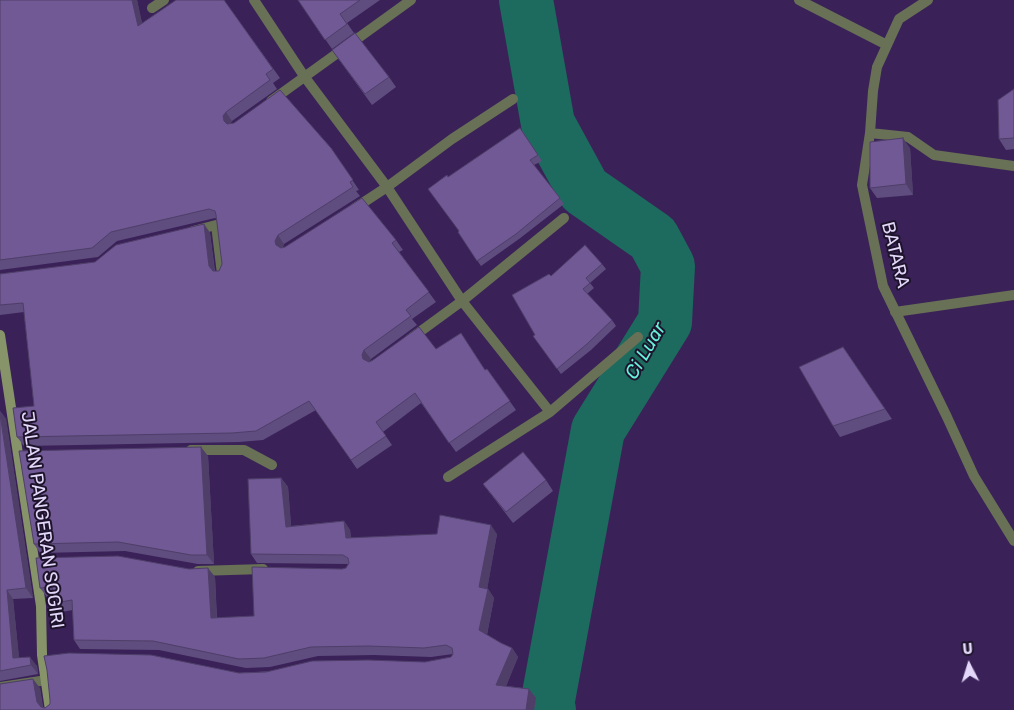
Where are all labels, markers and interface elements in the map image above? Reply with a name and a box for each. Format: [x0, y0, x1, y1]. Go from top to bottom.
street label: BATARA [876, 220, 914, 290]
water label: Ci Luar [621, 318, 671, 384]
street label: JALAN PANGERAN SOGIRI [16, 410, 68, 630]
north arrow [944, 640, 994, 690]
text: U [962, 641, 973, 658]

